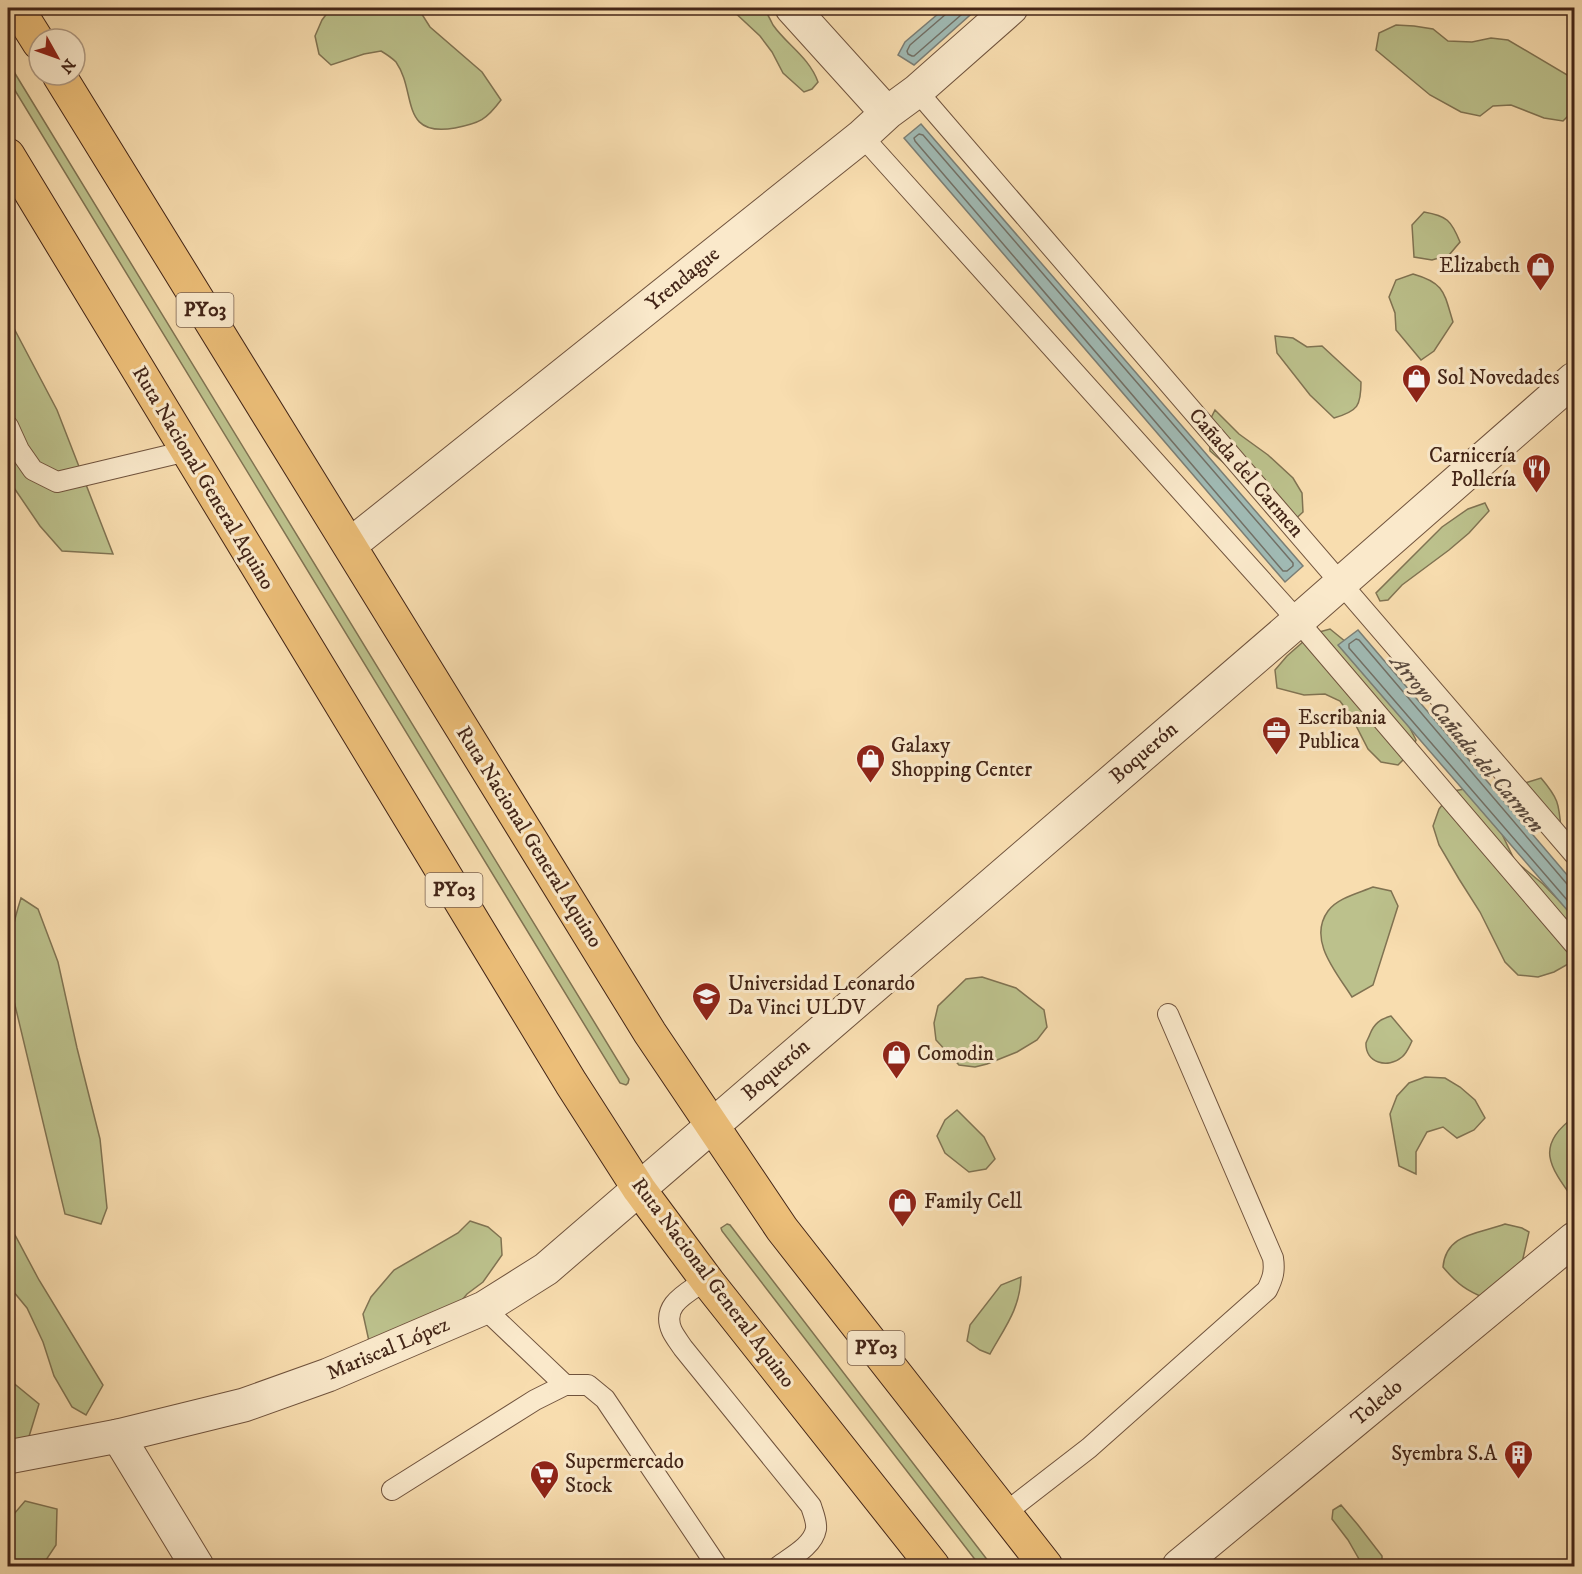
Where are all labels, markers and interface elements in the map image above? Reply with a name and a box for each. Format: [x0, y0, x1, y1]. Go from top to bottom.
north arrow [27, 27, 87, 87]
text: N [56, 55, 80, 77]
street label: Yrendague [641, 241, 726, 317]
shop icon: Elizabeth [1525, 250, 1557, 292]
place label: Elizabeth [1439, 253, 1520, 279]
road number: PY03 [176, 293, 234, 327]
street label: Ruta Nacional General Aquino [126, 361, 280, 595]
shop icon: Sol Novedades [1400, 362, 1432, 404]
place label: Sol Novedades [1437, 365, 1559, 391]
street label: Cañada del Carmen [1183, 403, 1309, 543]
place label: Carnicería Pollería [1429, 443, 1516, 493]
restaurant icon: Carnicería Pollería [1521, 452, 1553, 494]
water label: Arroyo Cañada del Carmen [1383, 647, 1550, 839]
place label: Escribania Publica [1298, 705, 1386, 755]
office icon: Escribania Publica [1261, 714, 1293, 756]
street label: Boquerón [1105, 716, 1183, 790]
street label: Ruta Nacional General Aquino [450, 721, 608, 953]
place label: Galaxy Shopping Center [891, 733, 1032, 783]
shop icon: Galaxy Shopping Center [854, 742, 886, 784]
road number: PY03 [426, 873, 482, 907]
place label: Universidad Leonardo Da Vinci ULDV [728, 971, 915, 1021]
school or university icon: Universidad Leonardo Da Vinci ULDV [691, 980, 723, 1022]
street label: Boquerón [737, 1033, 815, 1107]
shop icon: Comodin [880, 1038, 912, 1080]
place label: Comodin [917, 1041, 994, 1067]
street label: Ruta Nacional General Aquino [626, 1173, 800, 1393]
shop icon: Family Cell [887, 1186, 919, 1228]
place label: Family Cell [924, 1189, 1023, 1215]
street label: Mariscal López [323, 1311, 453, 1387]
road number: PY03 [848, 1331, 904, 1365]
street label: Toledo [1346, 1374, 1408, 1432]
building icon: Syembra S.A [1502, 1438, 1534, 1480]
place label: Syembra S.A [1391, 1441, 1498, 1467]
place label: Supermercado Stock [565, 1449, 684, 1499]
supermarket icon: Supermercado Stock [528, 1458, 560, 1500]

